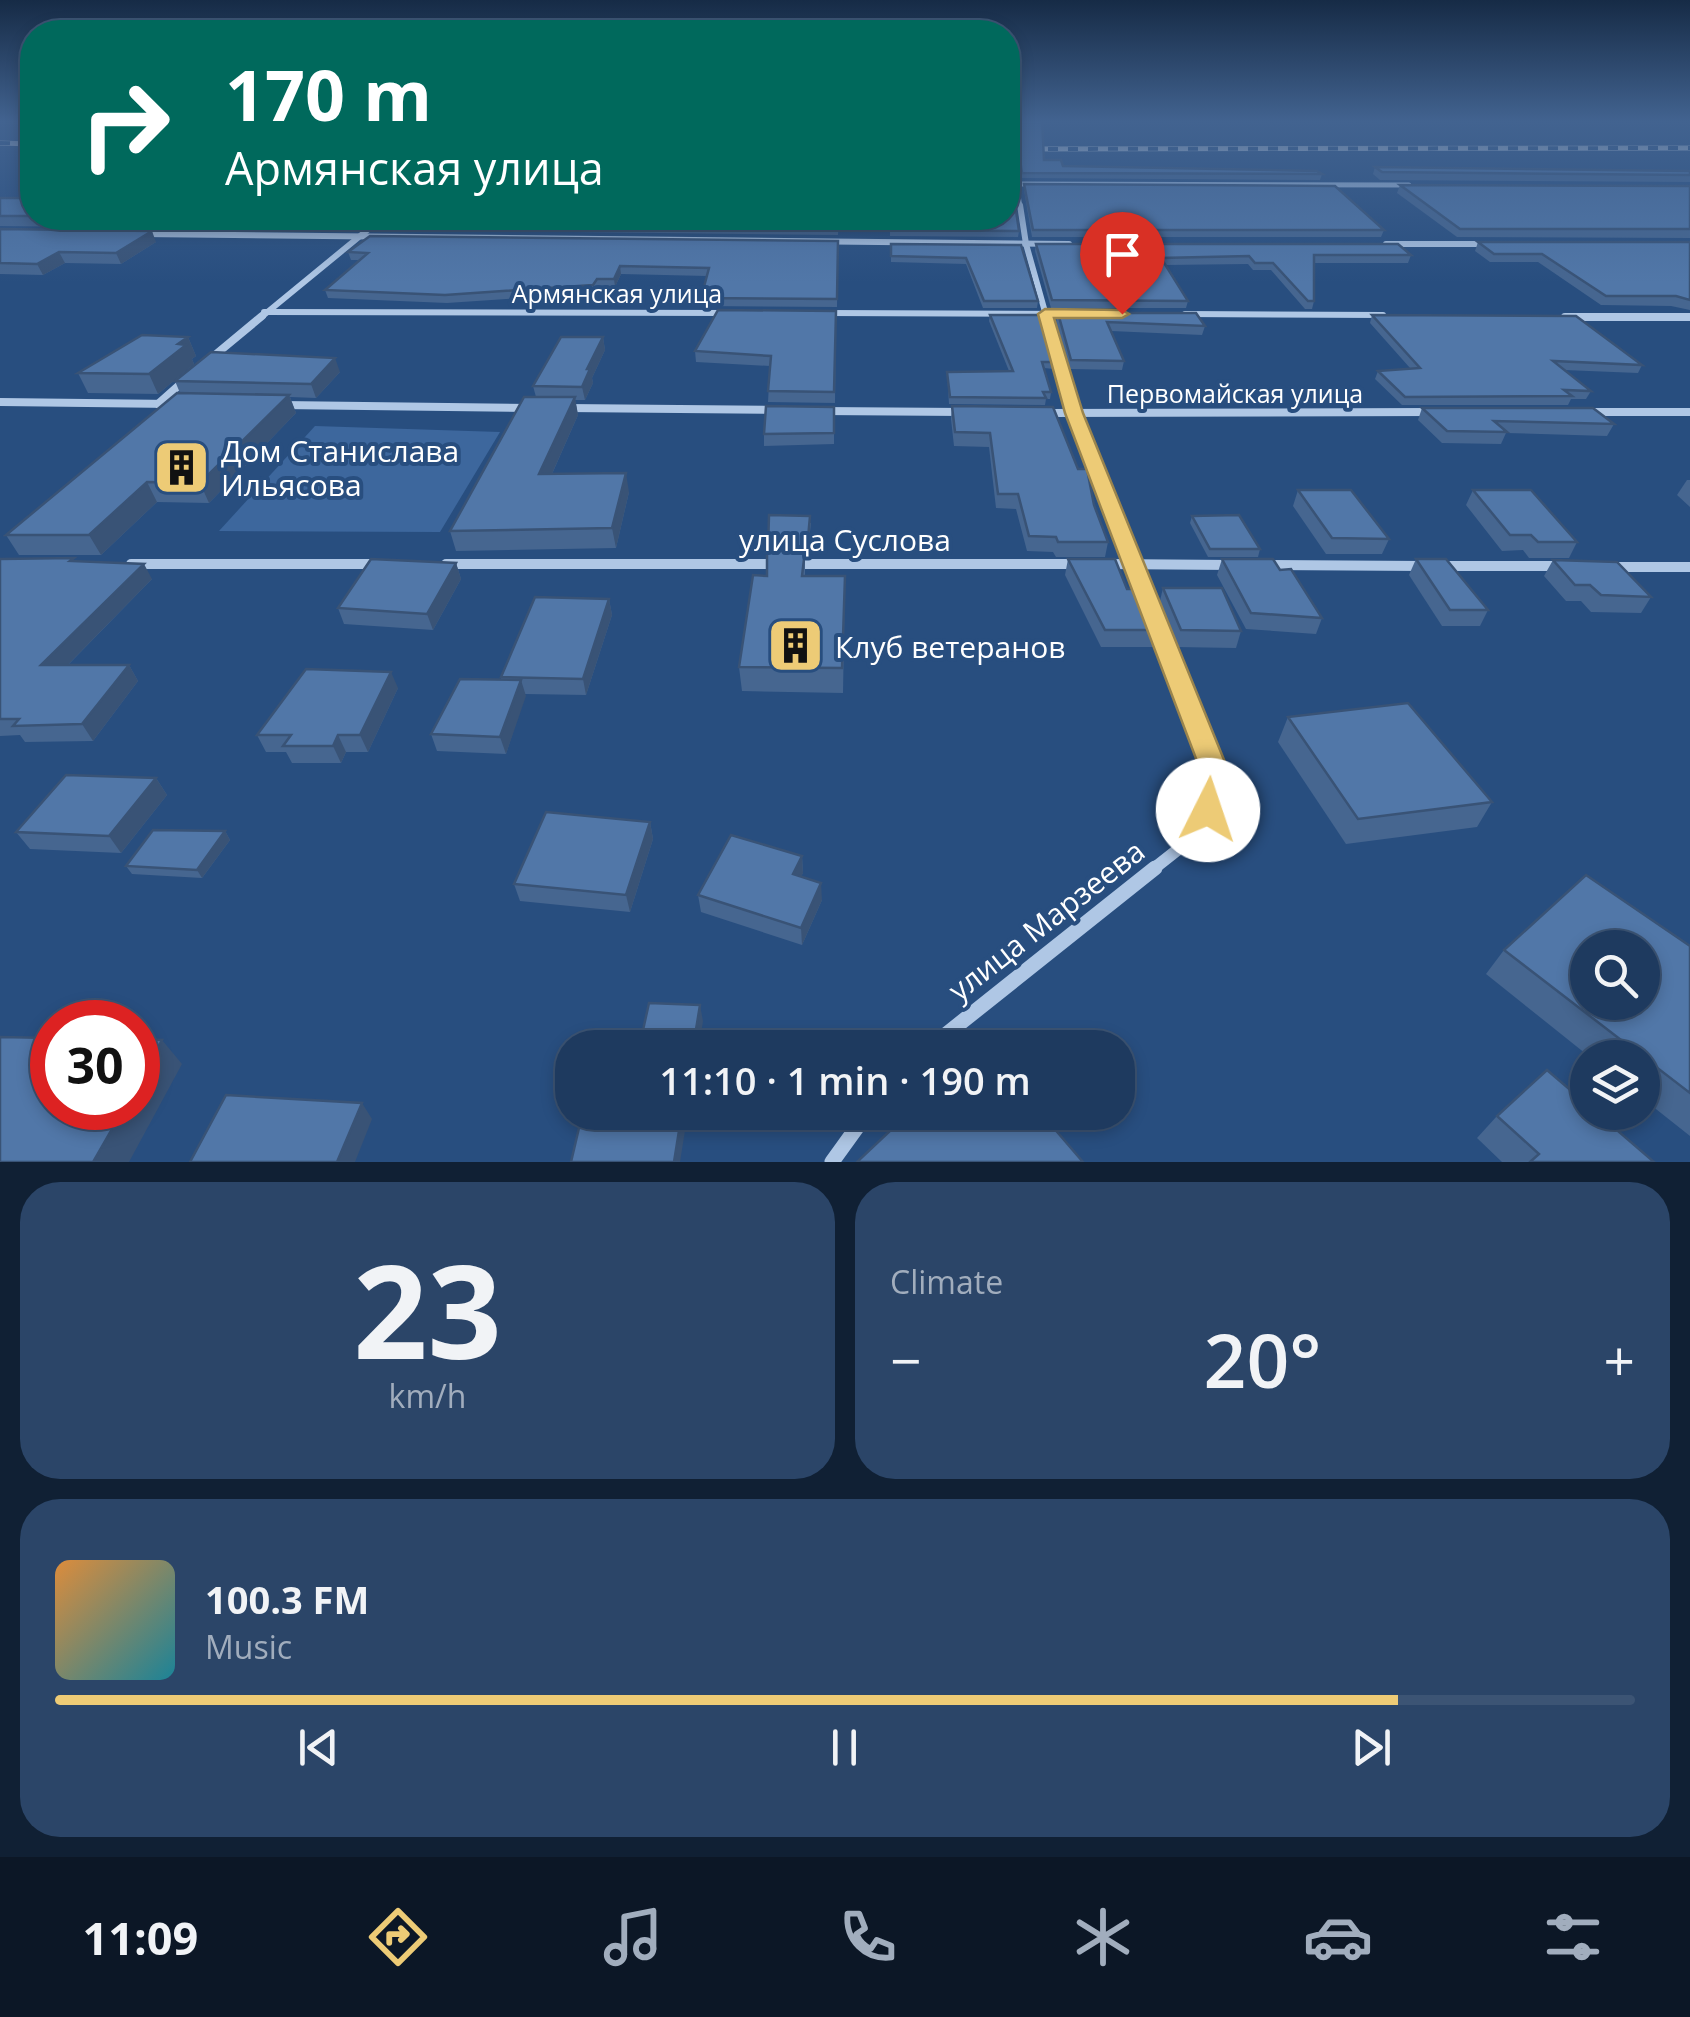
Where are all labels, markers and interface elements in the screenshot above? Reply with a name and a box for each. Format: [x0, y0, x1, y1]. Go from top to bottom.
text: 170 m [225, 46, 432, 142]
icon: right [60, 60, 190, 190]
text: Армянская улица [225, 137, 604, 198]
pin [1080, 212, 1165, 315]
icon: arrive [1095, 227, 1150, 282]
street label: Армянская улица [512, 276, 722, 310]
street label: Первомайская улица [1107, 376, 1363, 410]
place label: Дом Станислава Ильясова [221, 430, 459, 505]
building icon: Дом Станислава Ильясова [152, 437, 212, 497]
street label: улица Суслова [739, 519, 951, 560]
building icon: Клуб ветеранов [766, 616, 826, 676]
place label: Клуб ветеранов [835, 626, 1065, 667]
position arrow [1156, 758, 1260, 862]
street label: улица Марзеева [939, 830, 1153, 1010]
map controls [1570, 930, 1660, 1130]
button: search [1570, 930, 1660, 1020]
speed limit sign: 30 [30, 1000, 160, 1130]
button: layers [1570, 1040, 1660, 1130]
text: 11:10 · 1 min · 190 m [659, 1054, 1031, 1106]
text: 23 [353, 1220, 502, 1397]
text: Climate [890, 1260, 1003, 1303]
text: 20° [1204, 1308, 1321, 1410]
text: − [890, 1322, 921, 1397]
text: + [1604, 1322, 1635, 1397]
text: km/h [389, 1374, 466, 1417]
text: 100.3 FM [205, 1573, 369, 1625]
text: Music [205, 1625, 292, 1668]
icon: previous [291, 1720, 346, 1775]
icon: pause [817, 1720, 872, 1775]
icon: next [1344, 1720, 1399, 1775]
icon: directions [363, 1902, 433, 1972]
icon: music [598, 1902, 668, 1972]
icon: phone [833, 1902, 903, 1972]
icon: climate [1068, 1902, 1138, 1972]
icon: car [1303, 1902, 1373, 1972]
icon: filters [1538, 1902, 1608, 1972]
text: 11:09 [82, 1907, 198, 1968]

